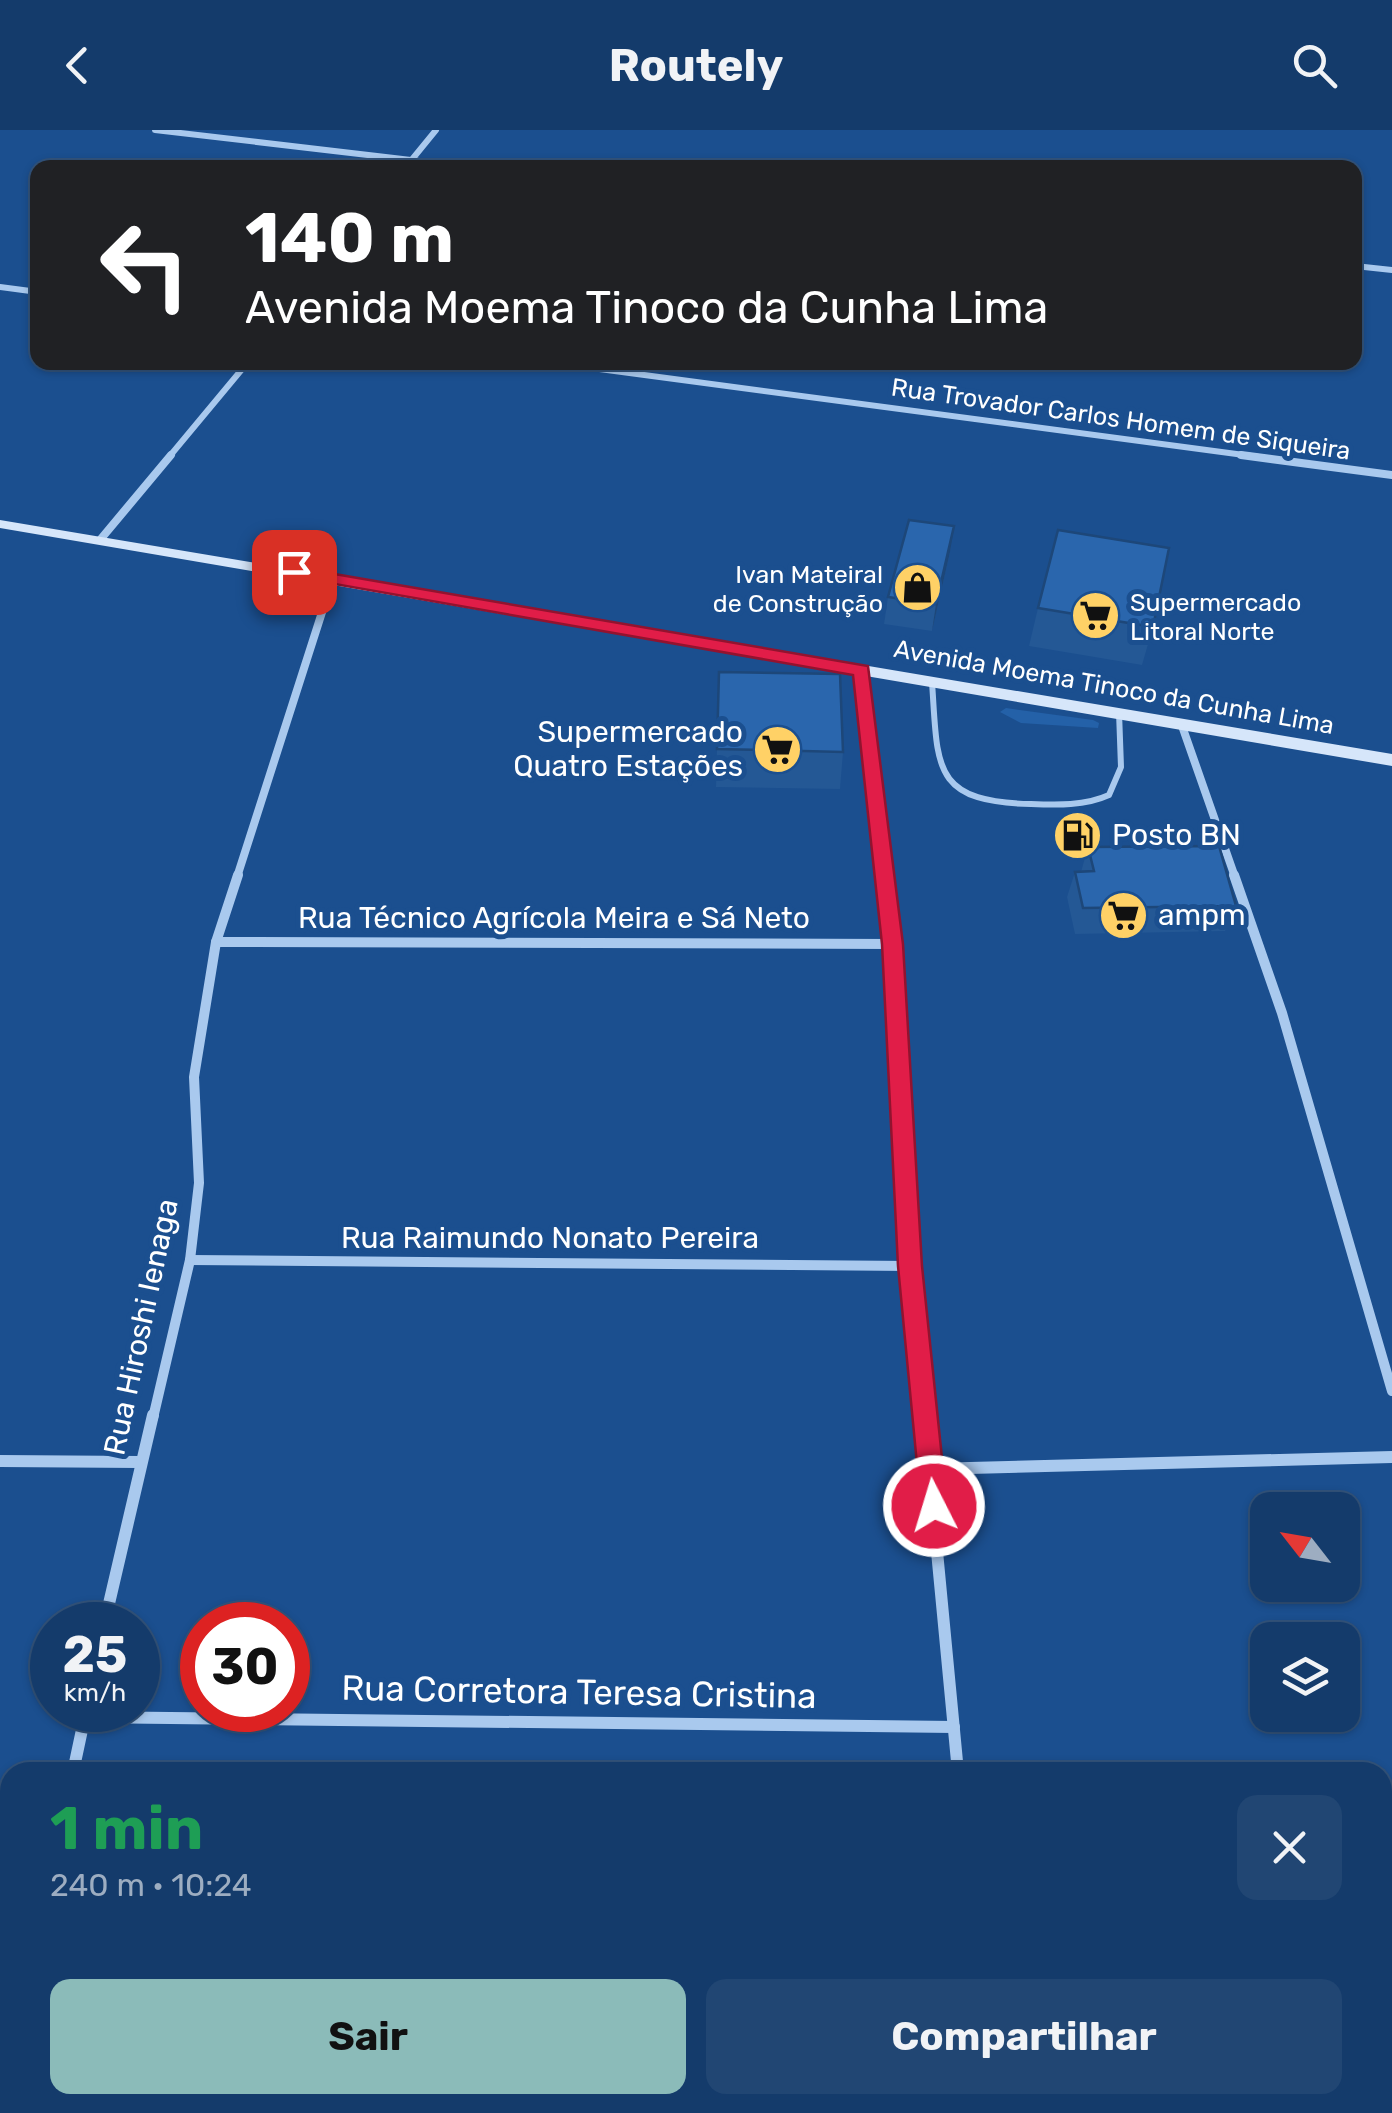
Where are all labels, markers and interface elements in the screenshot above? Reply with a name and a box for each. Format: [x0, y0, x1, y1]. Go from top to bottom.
icon: back [50, 38, 105, 93]
icon: search [1287, 38, 1342, 93]
text: Routely [609, 39, 783, 92]
text: 140 m [245, 197, 454, 280]
icon: left [80, 200, 210, 330]
text: Avenida Moema Tinoco da Cunha Lima [245, 281, 1048, 334]
street label: Rua Trovador Carlos Homem de Siqueira [890, 372, 1352, 466]
pin [252, 530, 337, 615]
icon: arrive [267, 545, 322, 600]
place label: Ivan Mateiral de Construção [713, 560, 883, 618]
shop icon: Ivan Mateiral de Construção [892, 562, 944, 614]
place label: Supermercado Litoral Norte [1130, 588, 1301, 646]
supermarket icon: Supermercado Litoral Norte [1069, 590, 1121, 642]
street label: Avenida Moema Tinoco da Cunha Lima [892, 634, 1336, 740]
place label: Supermercado Quatro Estações [513, 714, 743, 784]
supermarket icon: Supermercado Quatro Estações [752, 723, 804, 775]
fuel station icon: Posto BN [1051, 809, 1103, 861]
place label: Posto BN [1112, 817, 1241, 853]
supermarket icon: ampm [1097, 889, 1149, 941]
place label: ampm [1158, 897, 1246, 933]
street label: Rua Técnico Agrícola Meira e Sá Neto [298, 900, 810, 936]
street label: Rua Hiroshi Ienaga [96, 1196, 186, 1458]
street label: Rua Raimundo Nonato Pereira [341, 1220, 759, 1256]
position arrow [882, 1454, 986, 1558]
north arrow [1250, 1492, 1360, 1602]
map controls [1250, 1492, 1360, 1732]
speed limit sign: 30 [180, 1602, 310, 1732]
button: layers [1250, 1622, 1360, 1732]
text: 25 [63, 1625, 127, 1685]
street label: Rua Corretora Teresa Cristina [341, 1667, 817, 1717]
text: km/h [64, 1678, 126, 1707]
text: 1 min [50, 1793, 203, 1864]
button: close [1237, 1795, 1342, 1900]
text: 240 m · 10:24 [50, 1866, 252, 1904]
button: Sair [50, 1979, 686, 2094]
button: Compartilhar [706, 1979, 1342, 2094]

